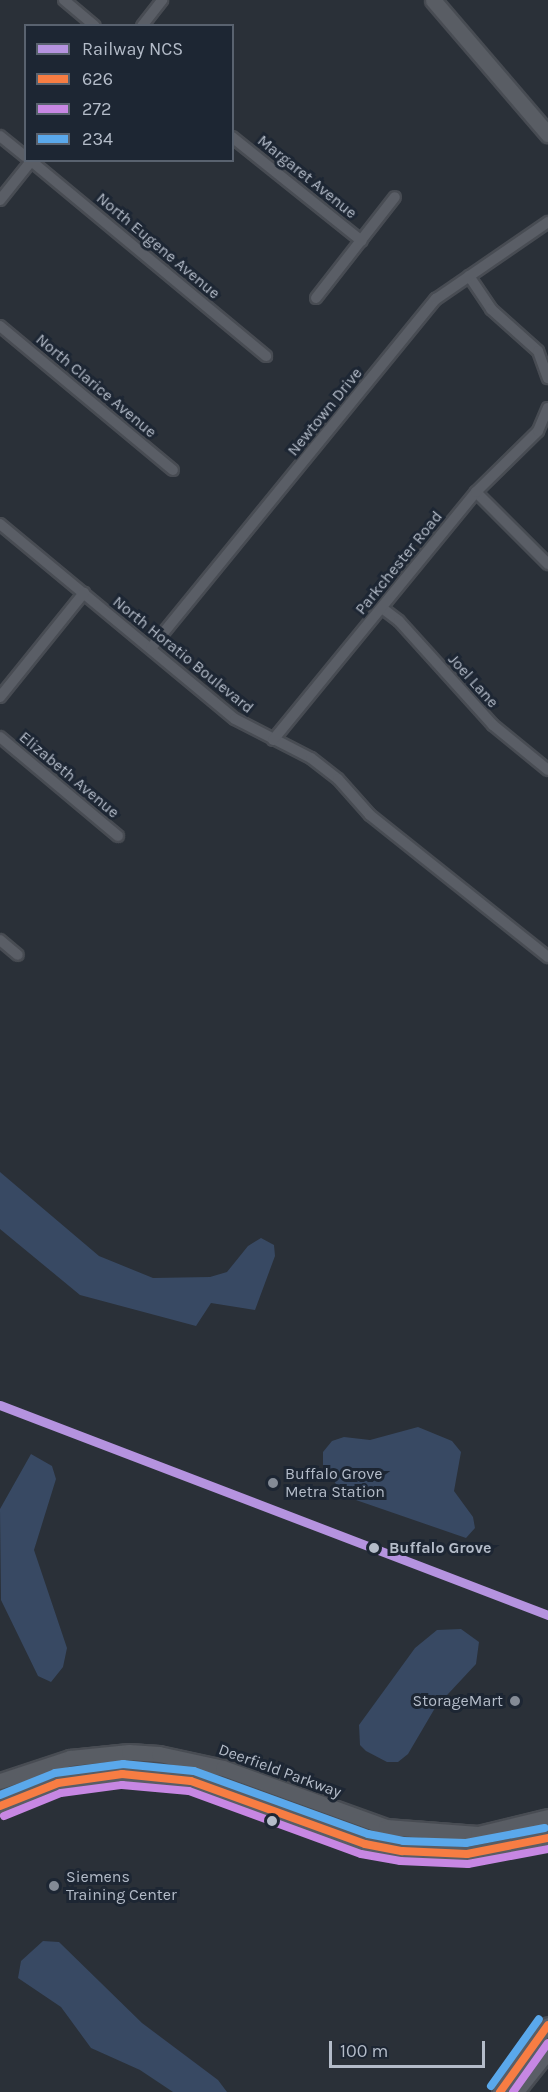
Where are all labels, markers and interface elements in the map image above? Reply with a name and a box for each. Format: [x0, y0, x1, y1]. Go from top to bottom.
legend [24, 24, 234, 162]
text: Railway NCS [82, 38, 183, 60]
text: 626 [82, 68, 113, 90]
text: 272 [82, 98, 111, 120]
text: 234 [82, 128, 113, 150]
street label: Margaret Avenue [253, 131, 361, 223]
street label: North Eugene Avenue [92, 189, 224, 303]
street label: North Clarice Avenue [32, 330, 160, 442]
street label: Newtown Drive [284, 364, 366, 460]
street label: Parkchester Road [351, 507, 447, 619]
street label: North Horatio Boulevard [109, 592, 257, 718]
street label: Joel Lane [444, 650, 502, 712]
street label: Elizabeth Avenue [15, 728, 123, 822]
place label: Buffalo Grove Metra Station [285, 1464, 385, 1502]
marker: Buffalo Grove Metra Station [266, 1476, 280, 1490]
marker: Buffalo Grove [364, 1538, 384, 1558]
place label: Buffalo Grove [389, 1538, 491, 1558]
place label: StorageMart [413, 1691, 503, 1711]
marker: StorageMart [508, 1694, 522, 1708]
street label: Deerfield Parkway [216, 1740, 344, 1802]
unlabelled marker [266, 1815, 278, 1827]
place label: Siemens Training Center [66, 1867, 177, 1905]
marker: Siemens Training Center [47, 1879, 61, 1893]
scale bar [332, 2029, 488, 2067]
text: 100 m [340, 2040, 388, 2062]

